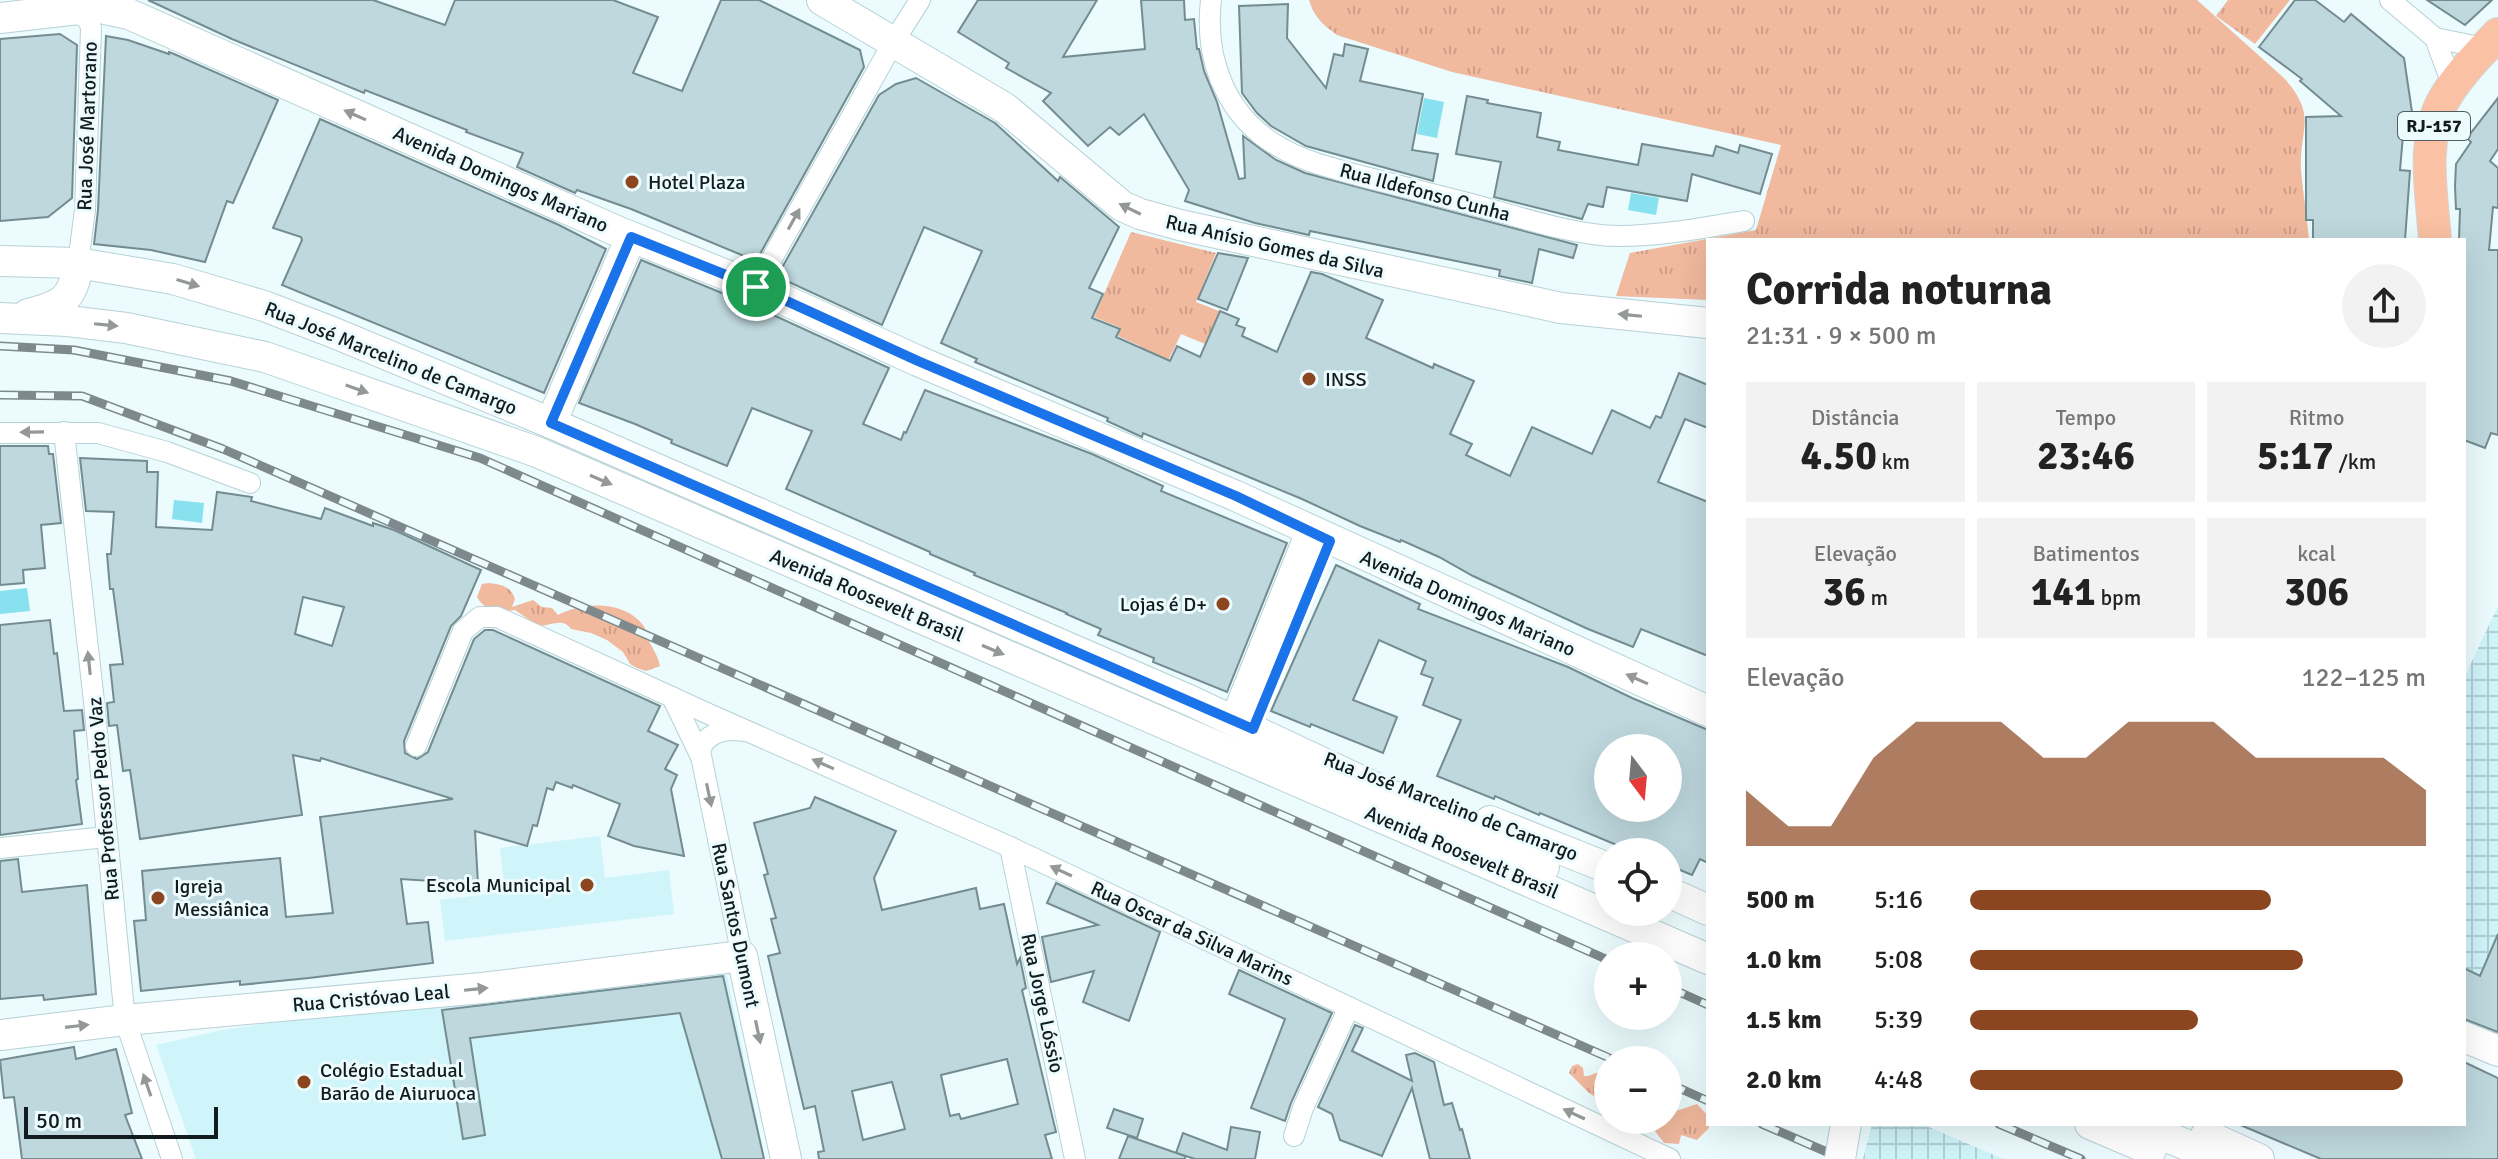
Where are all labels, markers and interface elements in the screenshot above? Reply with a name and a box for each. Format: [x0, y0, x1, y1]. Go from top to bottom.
street label: Rua José Martorano [72, 41, 103, 211]
one-way arrow [343, 109, 367, 122]
road number: RJ-157 [2398, 112, 2470, 140]
street label: Avenida Domingos Mariano [389, 121, 612, 238]
street label: Rua Ildefonso Cunha [1337, 158, 1513, 227]
place label: Hotel Plaza [648, 170, 745, 195]
marker: Hotel Plaza [623, 173, 641, 191]
one-way arrow [1119, 202, 1142, 216]
one-way arrow [787, 208, 801, 230]
street label: Rua Anísio Gomes da Silva [1163, 209, 1387, 284]
pin [722, 253, 790, 321]
text: Corrida noturna [1746, 263, 2052, 317]
button: share [2342, 264, 2426, 348]
icon: arrive [734, 265, 778, 309]
one-way arrow [176, 277, 200, 290]
street label: Rua José Marcelino de Camargo [261, 296, 521, 421]
one-way arrow [1617, 308, 1642, 321]
one-way arrow [94, 319, 119, 332]
text: 21:31 · 9 × 500 m [1746, 320, 1937, 352]
place label: INSS [1325, 367, 1367, 392]
marker: INSS [1300, 370, 1318, 388]
one-way arrow [345, 384, 369, 396]
text: Distância [1811, 404, 1900, 431]
text: Tempo [2056, 404, 2116, 431]
text: Ritmo [2289, 404, 2345, 431]
one-way arrow [19, 426, 44, 438]
text: 4.50 [1800, 431, 1877, 481]
text: 23:46 [2037, 431, 2135, 481]
text: 5:17 [2257, 431, 2334, 481]
text: km [1877, 448, 1910, 475]
text: /km [2334, 448, 2376, 475]
one-way arrow [589, 473, 613, 486]
text: Elevação [1814, 540, 1897, 567]
text: Batimentos [2032, 540, 2140, 567]
text: kcal [2297, 540, 2336, 567]
street label: Avenida Roosevelt Brasil [766, 543, 968, 648]
street label: Avenida Domingos Mariano [1356, 545, 1579, 662]
text: 36 [1823, 567, 1866, 617]
text: 141 [2031, 567, 2096, 617]
text: 306 [2284, 567, 2349, 617]
text: m [1866, 584, 1888, 611]
text: bpm [2096, 584, 2141, 611]
place label: Lojas é D+ [1120, 592, 1207, 617]
marker: Lojas é D+ [1214, 595, 1232, 613]
one-way arrow [982, 643, 1005, 656]
one-way arrow [83, 650, 96, 675]
text: Elevação [1746, 662, 1845, 694]
text: 122–125 m [2302, 662, 2426, 694]
one-way arrow [1625, 672, 1649, 685]
street label: Rua Professor Pedro Vaz [82, 696, 125, 902]
north arrow [1594, 734, 1682, 822]
map controls [1594, 734, 1682, 1134]
street label: Rua José Marcelino de Camargo [1320, 746, 1582, 867]
one-way arrow [811, 758, 835, 771]
one-way arrow [703, 783, 716, 808]
street label: Avenida Roosevelt Brasil [1361, 800, 1563, 905]
button: locate [1594, 838, 1682, 926]
street label: Rua Santos Dumont [706, 840, 765, 1010]
one-way arrow [1049, 864, 1072, 878]
place label: Escola Municipal [426, 873, 571, 898]
place label: Igreja Messiânica [174, 874, 269, 922]
marker: Escola Municipal [578, 876, 596, 894]
street label: Rua Oscar da Silva Marins [1087, 876, 1297, 991]
text: 500 m [1746, 884, 1815, 916]
text: 5:16 [1874, 884, 1923, 916]
marker: Igreja Messiânica [149, 889, 167, 907]
street label: Rua Jorge Lóssio [1015, 931, 1070, 1075]
button: + [1594, 942, 1682, 1030]
text: 1.0 km [1746, 944, 1822, 976]
text: 5:08 [1874, 944, 1923, 976]
street label: Rua Cristóvao Leal [291, 979, 451, 1018]
one-way arrow [464, 982, 489, 995]
text: 1.5 km [1746, 1004, 1822, 1036]
text: 5:39 [1874, 1004, 1923, 1036]
one-way arrow [65, 1019, 90, 1032]
one-way arrow [752, 1019, 765, 1044]
button: − [1594, 1046, 1682, 1134]
place label: Colégio Estadual Barão de Aiuruoca [320, 1058, 476, 1106]
text: 2.0 km [1746, 1064, 1822, 1096]
text: 4:48 [1874, 1064, 1923, 1096]
one-way arrow [141, 1073, 153, 1097]
marker: Colégio Estadual Barão de Aiuruoca [295, 1073, 313, 1091]
scale bar [24, 1103, 218, 1139]
text: 50 m [36, 1107, 82, 1134]
one-way arrow [1562, 1107, 1586, 1121]

